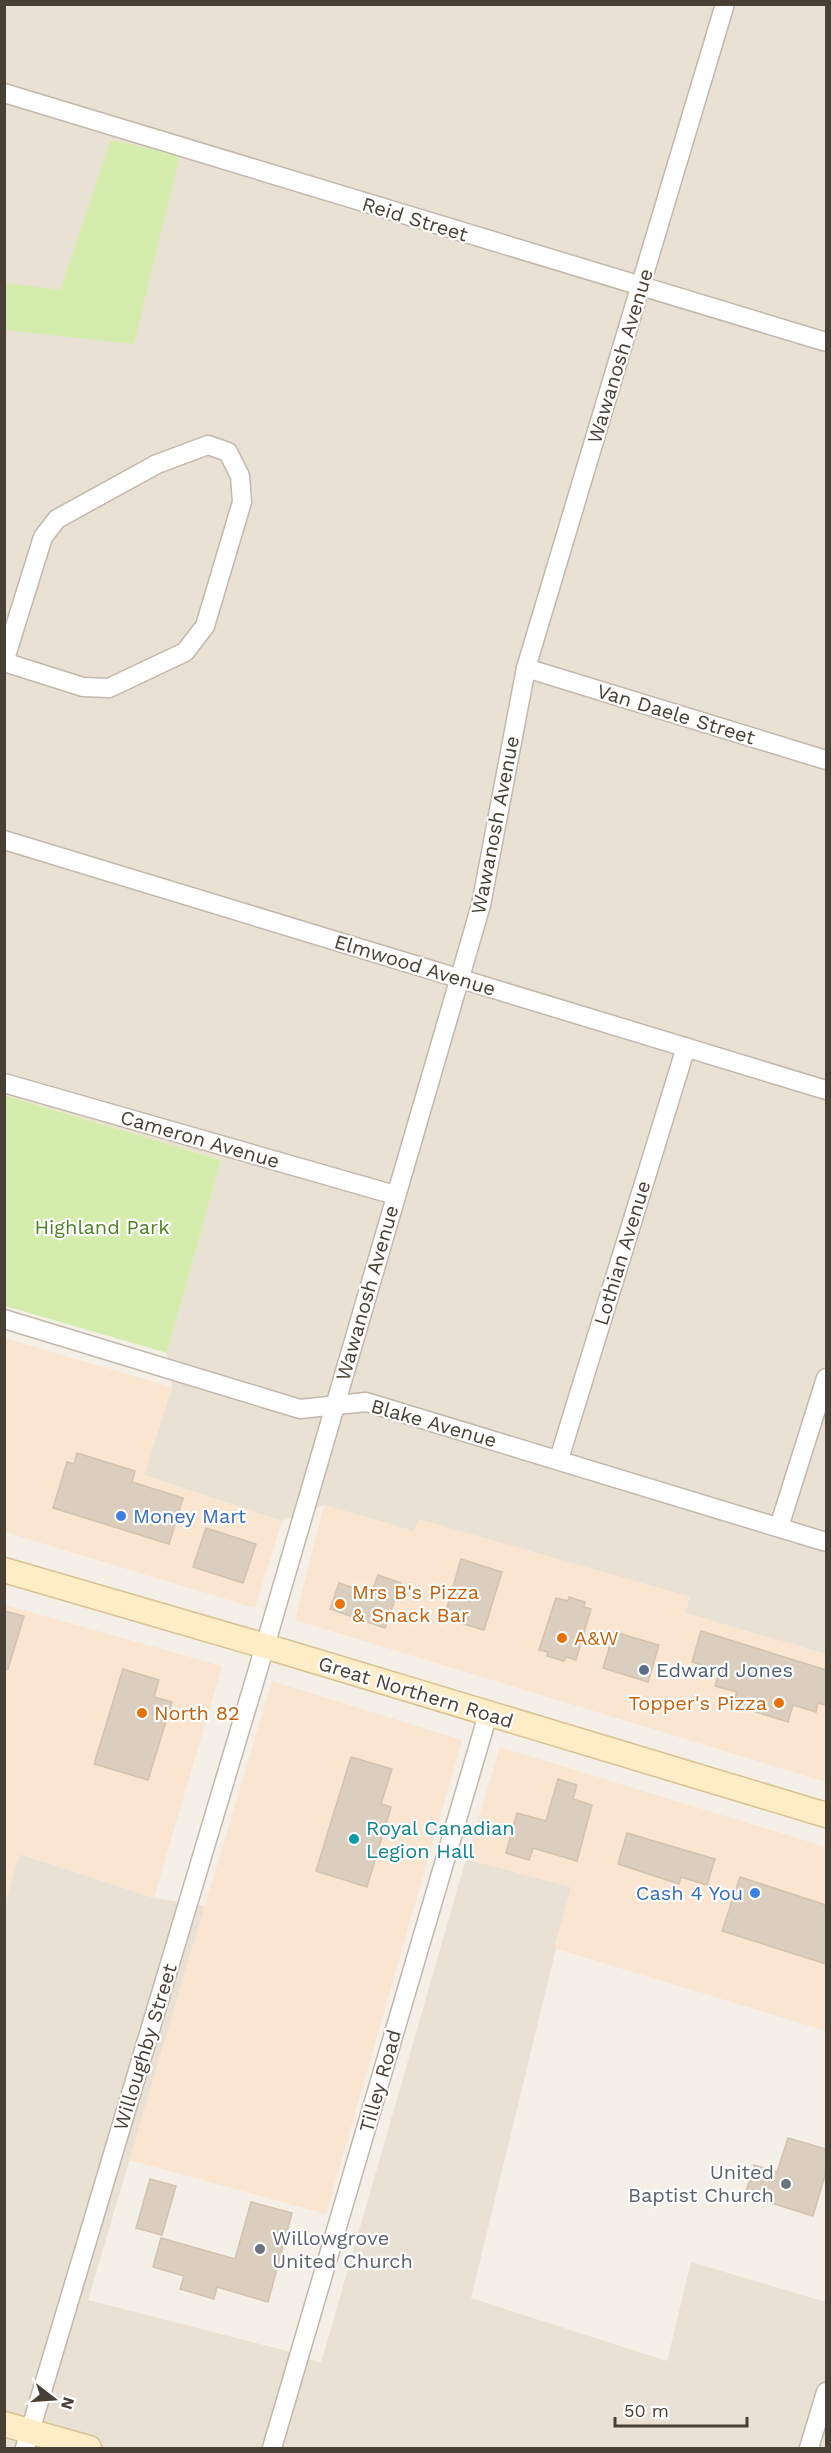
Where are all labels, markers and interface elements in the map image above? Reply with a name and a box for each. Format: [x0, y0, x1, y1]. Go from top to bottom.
street label: Reid Street [359, 192, 471, 247]
street label: Wawanosh Avenue [582, 266, 658, 446]
street label: Van Daele Street [594, 679, 759, 750]
street label: Wawanosh Avenue [466, 734, 524, 916]
street label: Elmwood Avenue [331, 929, 499, 1001]
street label: Cameron Avenue [118, 1105, 282, 1173]
street label: Lothian Avenue [589, 1178, 655, 1328]
street label: Wawanosh Avenue [330, 1203, 404, 1383]
park label: Highland Park [34, 1215, 170, 1239]
street label: Blake Avenue [368, 1394, 500, 1452]
place label: Money Mart [133, 1504, 247, 1528]
marker: Money Mart [114, 1509, 128, 1523]
place label: Mrs B's Pizza & Snack Bar [352, 1580, 479, 1627]
marker: Mrs B's Pizza & Snack Bar [333, 1597, 347, 1611]
place label: A&W [574, 1626, 618, 1650]
marker: A&W [555, 1631, 569, 1645]
street label: Great Northern Road [316, 1651, 516, 1733]
place label: Edward Jones [656, 1658, 793, 1682]
marker: Edward Jones [637, 1663, 651, 1677]
place label: Topper's Pizza [628, 1691, 767, 1715]
marker: Topper's Pizza [772, 1696, 786, 1710]
place label: North 82 [154, 1701, 240, 1725]
marker: North 82 [135, 1706, 149, 1720]
place label: Royal Canadian Legion Hall [366, 1816, 515, 1863]
marker: Royal Canadian Legion Hall [347, 1832, 361, 1846]
place label: Cash 4 You [636, 1881, 743, 1905]
marker: Cash 4 You [748, 1886, 762, 1900]
street label: Willoughby Street [108, 1960, 182, 2133]
street label: Tilley Road [354, 2027, 406, 2135]
place label: United Baptist Church [628, 2160, 774, 2207]
marker: United Baptist Church [779, 2177, 793, 2191]
place label: Willowgrove United Church [272, 2226, 413, 2273]
marker: Willowgrove United Church [253, 2242, 267, 2256]
north arrow [24, 2369, 84, 2429]
scale bar [615, 2390, 747, 2428]
text: N [57, 2395, 79, 2412]
text: 50 m [624, 2400, 669, 2421]

